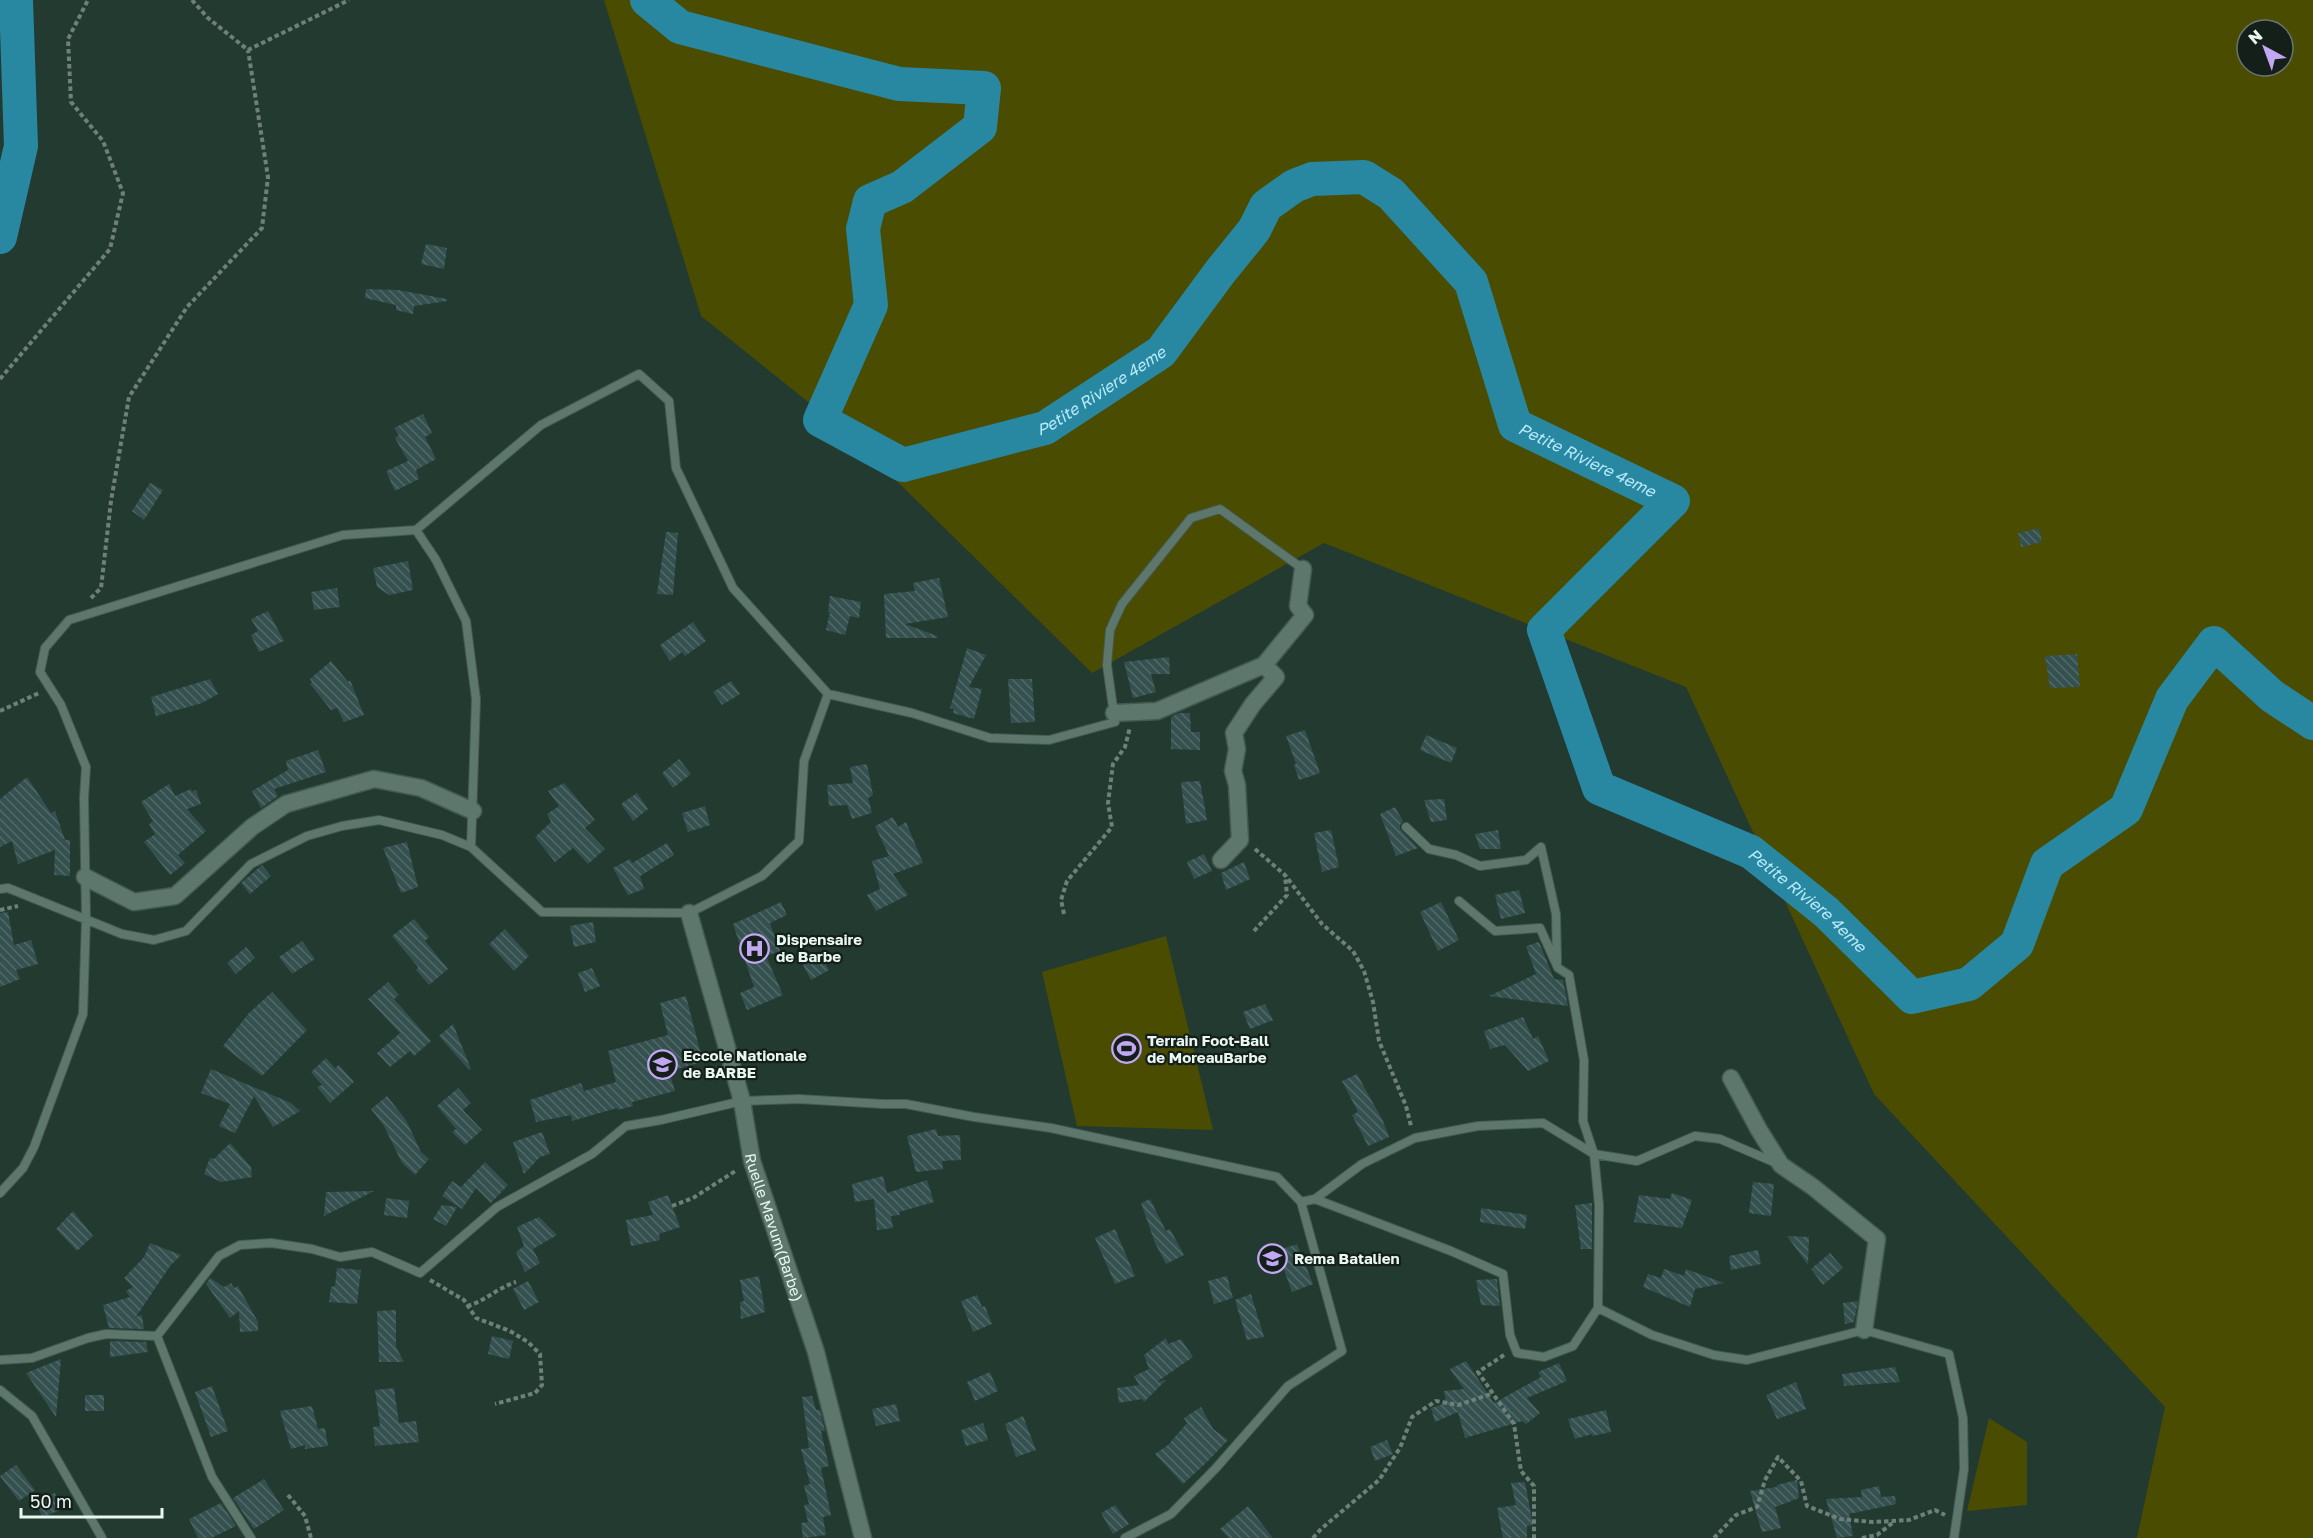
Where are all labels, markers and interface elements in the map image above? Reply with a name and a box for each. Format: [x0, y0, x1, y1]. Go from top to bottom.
north arrow [2235, 18, 2295, 78]
text: N [2244, 25, 2266, 48]
water label: Petite Riviere 4eme [1035, 341, 1171, 440]
water label: Petite Riviere 4eme [1515, 418, 1660, 502]
water label: Petite Riviere 4eme [1744, 844, 1872, 957]
place label: Dispensaire de Barbe [776, 930, 862, 965]
hospital icon: Dispensaire de Barbe [739, 932, 771, 964]
place label: Terrain Foot-Ball de MoreauBarbe [1147, 1031, 1269, 1066]
sports icon: Terrain Foot-Ball de MoreauBarbe [1110, 1033, 1142, 1065]
place label: Eccole Nationale de BARBE [683, 1046, 807, 1081]
school or university icon: Eccole Nationale de BARBE [646, 1048, 678, 1080]
street label: Ruelle Mavum(Barbe) [742, 1152, 807, 1304]
school or university icon: Rema Batalien [1257, 1242, 1289, 1274]
place label: Rema Batalien [1294, 1249, 1400, 1267]
scale bar [21, 1481, 162, 1519]
text: 50 m [30, 1490, 72, 1512]

